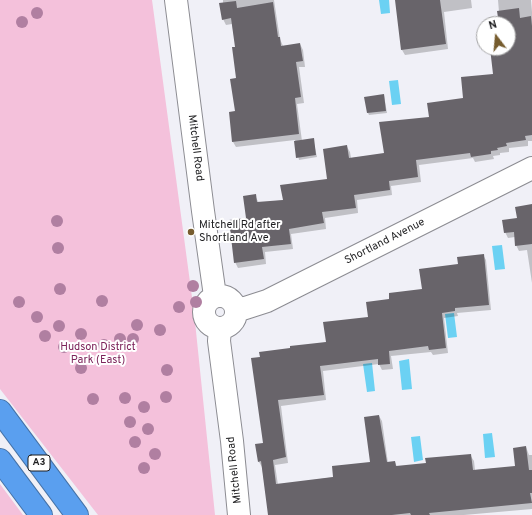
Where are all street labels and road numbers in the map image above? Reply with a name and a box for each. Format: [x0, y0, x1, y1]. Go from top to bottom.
street label: Mitchell Road [184, 114, 206, 182]
street label: Shortland Avenue [343, 216, 427, 268]
street label: Mitchell Road [225, 436, 245, 504]
road number: A3 [28, 455, 50, 471]

